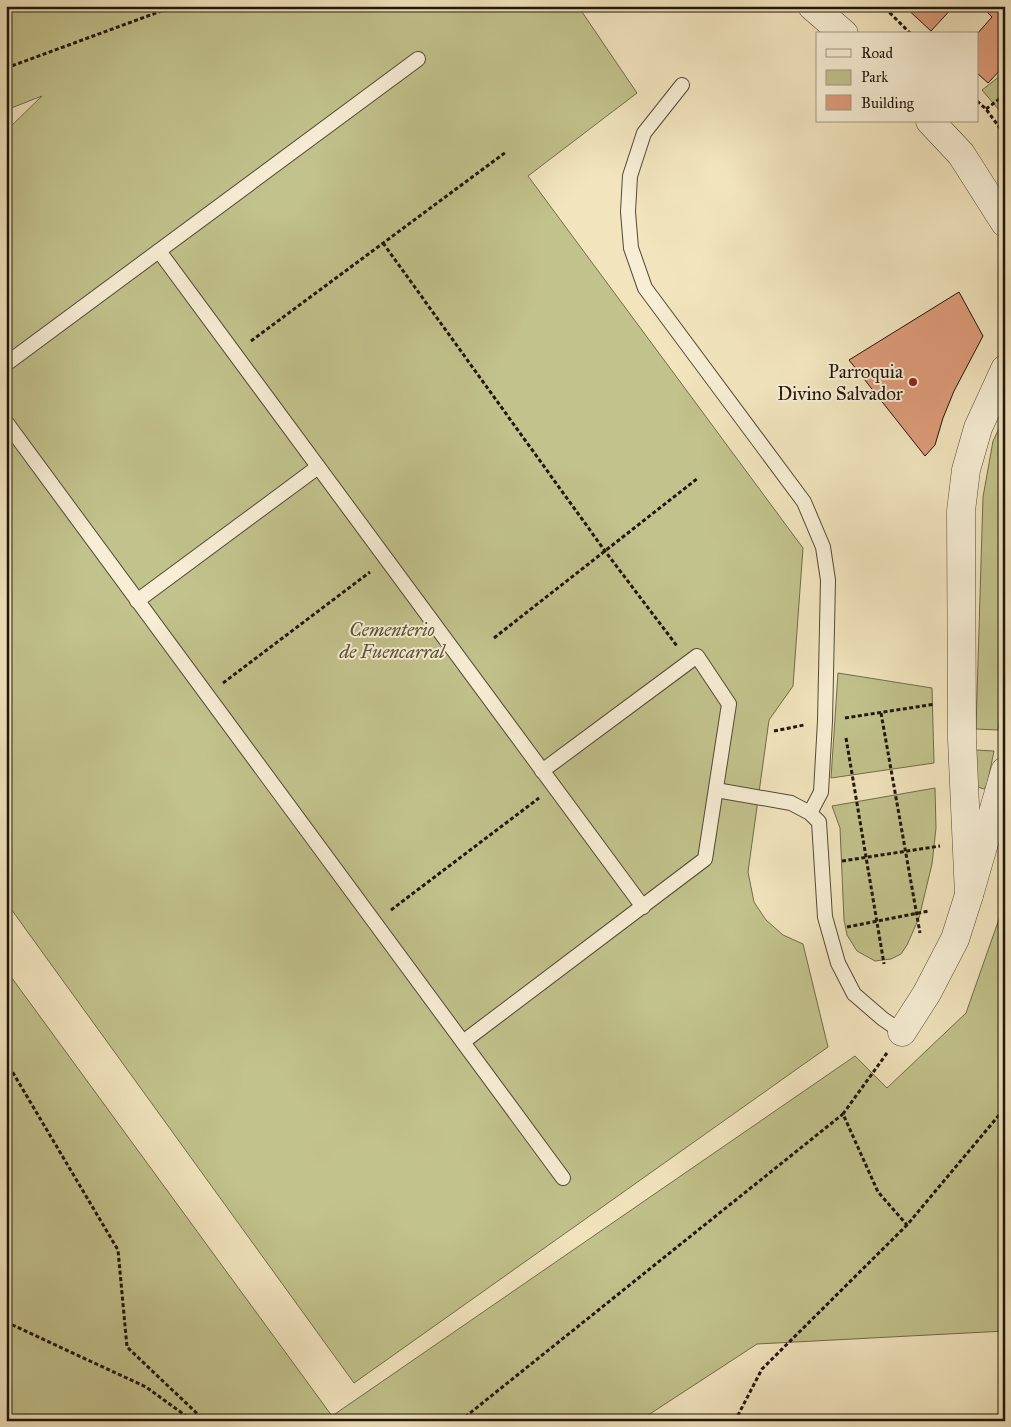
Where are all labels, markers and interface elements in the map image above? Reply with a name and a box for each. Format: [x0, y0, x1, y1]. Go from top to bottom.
legend [816, 32, 978, 122]
text: Road [861, 44, 893, 62]
text: Park [861, 68, 888, 86]
text: Building [861, 94, 915, 112]
place label: Parroquia Divino Salvador [777, 360, 904, 405]
marker: Parroquia Divino Salvador [907, 376, 919, 388]
park label: Cementerio de Fuencarral [338, 618, 447, 663]

